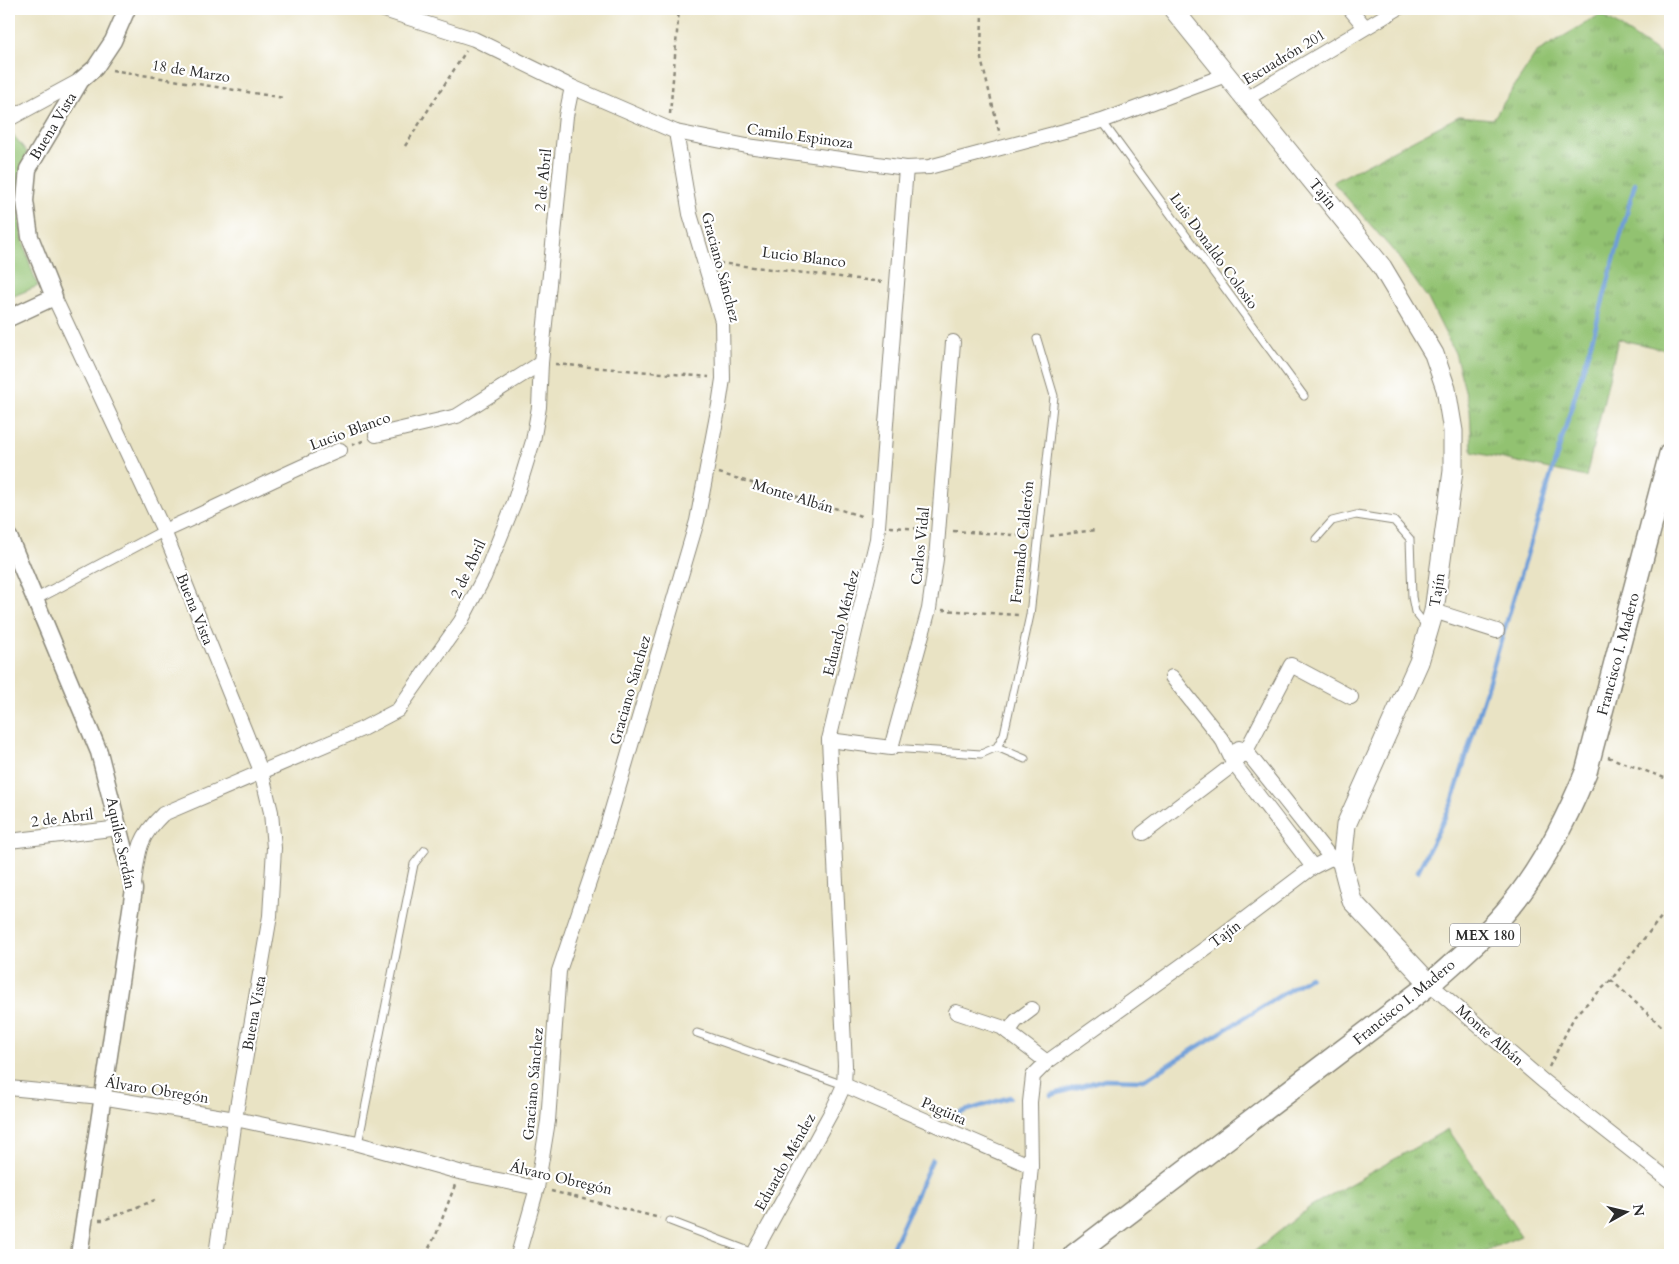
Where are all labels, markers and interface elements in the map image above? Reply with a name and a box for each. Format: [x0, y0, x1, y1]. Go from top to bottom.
street label: Escuadrón 201 [1239, 24, 1329, 90]
street label: 18 de Marzo [150, 55, 232, 87]
street label: Buena Vista [25, 88, 81, 164]
street label: Camilo Espinoza [746, 119, 855, 153]
street label: 2 de Abril [530, 148, 556, 212]
street label: Tajín [1304, 174, 1342, 214]
street label: Luis Donaldo Colosio [1165, 189, 1263, 313]
street label: Graciano Sánchez [697, 210, 745, 325]
street label: Lucio Blanco [761, 242, 847, 272]
street label: Lucio Blanco [307, 407, 393, 455]
street label: Monte Albán [750, 474, 836, 518]
street label: Fernando Calderón [1006, 479, 1038, 604]
street label: Carlos Vidal [906, 506, 934, 586]
street label: 2 de Abril [446, 536, 490, 602]
street label: Eduardo Méndez [818, 568, 864, 678]
street label: Buena Vista [172, 570, 219, 648]
street label: Tajín [1424, 571, 1450, 609]
street label: Francisco I. Madero [1592, 591, 1644, 717]
street label: Graciano Sánchez [605, 633, 655, 747]
street label: Aquiles Serdán [101, 795, 141, 891]
street label: 2 de Abril [30, 804, 95, 832]
street label: Tajín [1205, 915, 1245, 952]
road number: MEX 180 [1450, 924, 1520, 946]
street label: Francisco I. Madero [1349, 955, 1459, 1049]
street label: Buena Vista [238, 973, 271, 1052]
street label: Monte Albán [1452, 1000, 1529, 1070]
street label: Graciano Sánchez [518, 1026, 548, 1141]
street label: Álvaro Obregón [104, 1072, 211, 1108]
street label: Pagüita [918, 1092, 970, 1130]
street label: Eduardo Méndez [750, 1109, 820, 1214]
street label: Álvaro Obregón [508, 1157, 615, 1200]
north arrow [1602, 1186, 1652, 1236]
text: N [1628, 1203, 1649, 1218]

